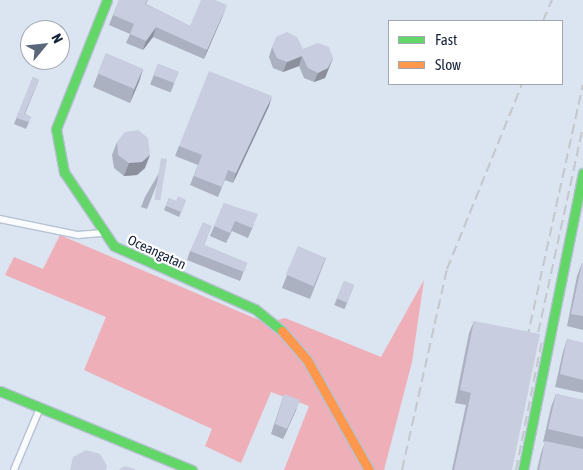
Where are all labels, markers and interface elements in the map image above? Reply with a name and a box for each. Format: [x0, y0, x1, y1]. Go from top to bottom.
north arrow [20, 20, 70, 70]
legend [388, 20, 563, 85]
text: N [48, 31, 66, 46]
text: Fast [435, 31, 457, 48]
text: Slow [435, 56, 461, 73]
street label: Oceangatan [125, 231, 189, 273]

